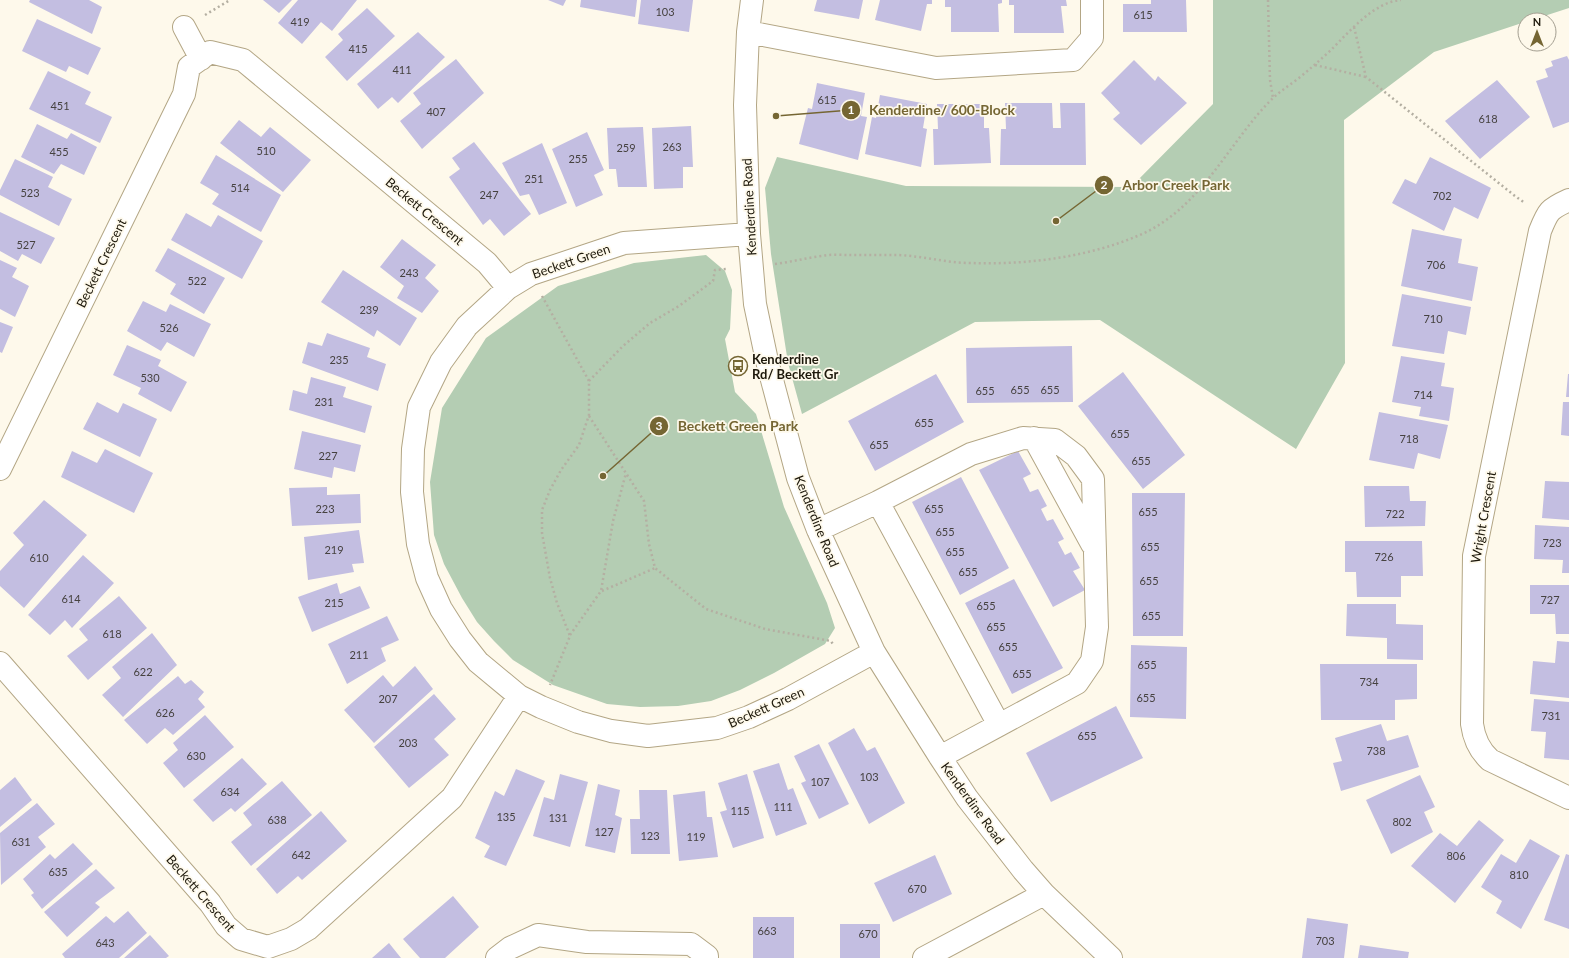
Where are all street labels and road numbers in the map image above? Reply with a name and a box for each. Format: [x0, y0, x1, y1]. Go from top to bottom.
street label: Kenderdine Road [738, 158, 760, 256]
street label: Beckett Crescent [383, 174, 468, 249]
street label: Beckett Crescent [73, 216, 130, 310]
street label: Beckett Green [530, 240, 612, 282]
street label: Wright Crescent [1467, 469, 1499, 564]
street label: Kenderdine Road [791, 473, 843, 569]
street label: Beckett Green [726, 683, 806, 731]
street label: Kenderdine Road [938, 759, 1008, 847]
street label: Beckett Crescent [163, 851, 239, 935]

